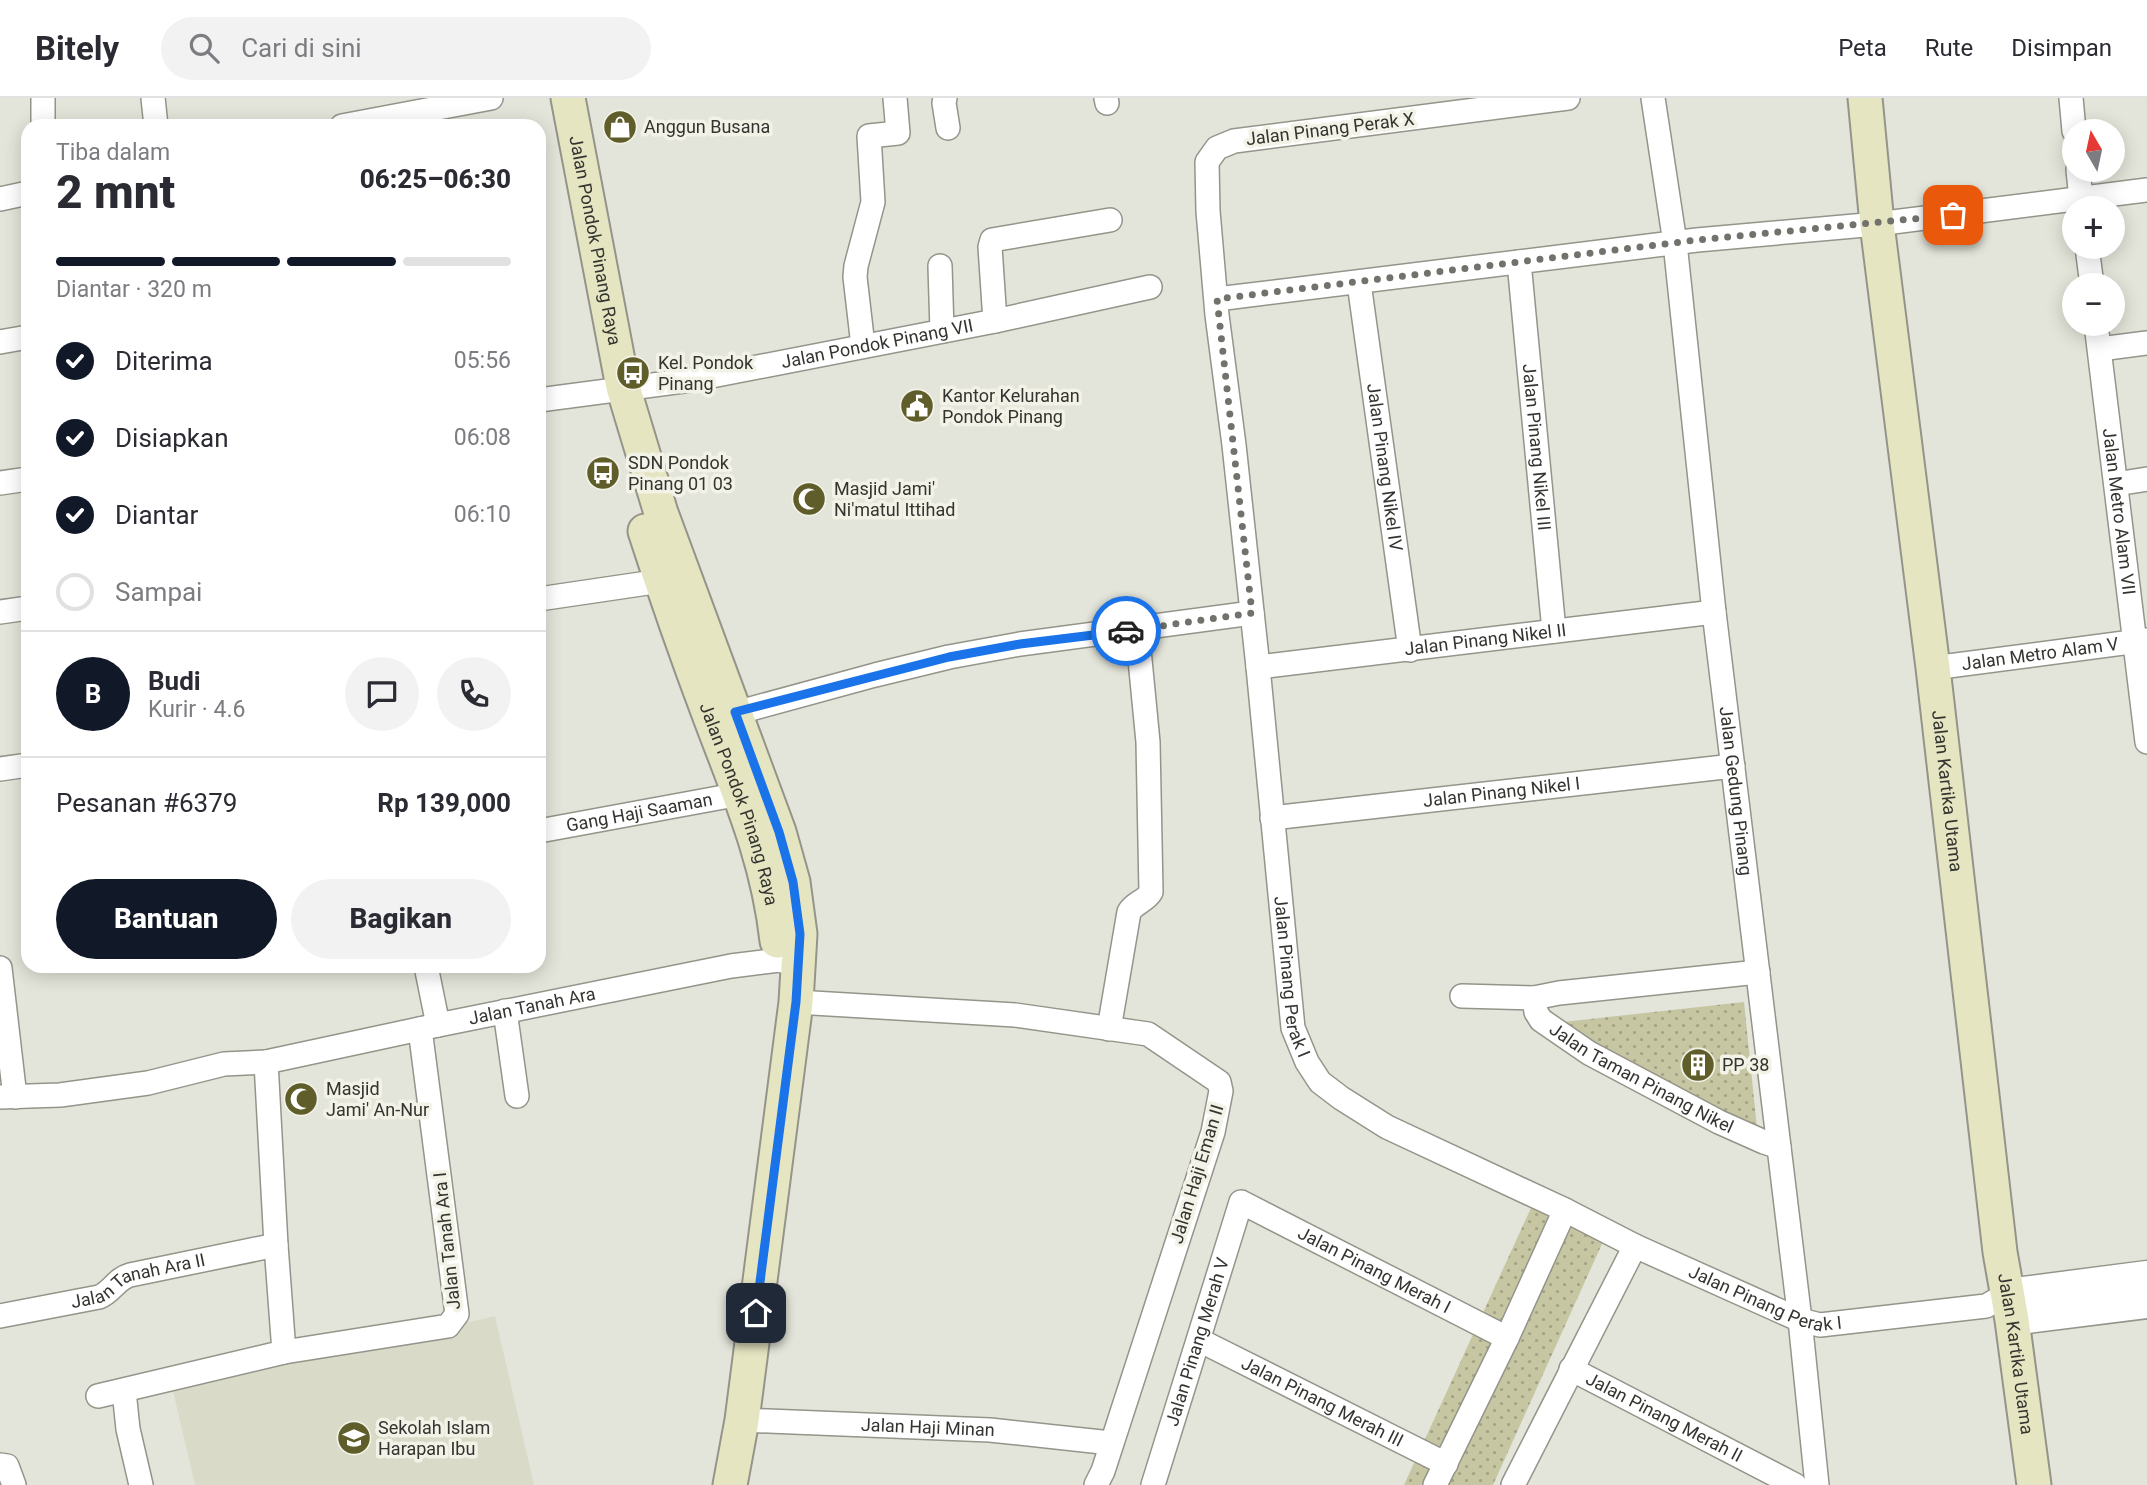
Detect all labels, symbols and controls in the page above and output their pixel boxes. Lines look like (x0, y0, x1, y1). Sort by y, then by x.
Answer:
search box (161, 17, 651, 80)
text: Bitely (35, 29, 119, 68)
icon: search (185, 29, 223, 67)
text: Cari di sini (241, 33, 362, 63)
text: Peta (1838, 34, 1887, 62)
text: Rute (1925, 34, 1973, 62)
text: Disimpan (2011, 34, 2112, 62)
shop icon: Anggun Busana (601, 108, 639, 146)
street label: Jalan Pinang Perak X (1245, 108, 1415, 149)
place label: Anggun Busana (644, 116, 770, 137)
north arrow (2062, 119, 2124, 182)
map controls (2062, 119, 2125, 336)
street label: Jalan Pondok Pinang Raya (565, 134, 626, 347)
text: Tiba dalam (56, 139, 170, 166)
text: 06:25–06:30 (360, 164, 511, 194)
text: 2 mnt (56, 165, 175, 219)
pin (1923, 185, 1983, 245)
icon: bag (1934, 196, 1972, 234)
button: + (2062, 196, 2125, 259)
button: − (2062, 273, 2125, 336)
text: Diantar · 320 m (56, 276, 212, 303)
street label: Jalan Pondok Pinang VII (779, 314, 975, 372)
icon: check (56, 342, 94, 380)
text: Diterima (115, 346, 213, 376)
text: 05:56 (454, 347, 511, 374)
place label: Kel. Pondok Pinang (658, 352, 754, 394)
bus stop icon: Kel. Pondok Pinang (614, 354, 652, 392)
street label: Jalan Pinang Nikel III (1519, 363, 1555, 532)
street label: Jalan Pinang Nikel IV (1363, 382, 1407, 553)
place label: Kantor Kelurahan Pondok Pinang (942, 385, 1080, 427)
public building icon: Kantor Kelurahan Pondok Pinang (898, 387, 936, 425)
icon: check (56, 419, 94, 457)
text: Disiapkan (115, 423, 229, 453)
text: 06:08 (454, 424, 511, 451)
street label: Jalan Metro Alam VII (2099, 427, 2140, 596)
place label: SDN Pondok Pinang 01 03 (628, 452, 733, 494)
bus stop icon: SDN Pondok Pinang 01 03 (584, 454, 622, 492)
place label: Masjid Jami' Ni'matul Ittihad (834, 478, 955, 520)
mosque icon: Masjid Jami' Ni'matul Ittihad (790, 480, 828, 518)
icon: check (56, 496, 94, 534)
text: Diantar (115, 500, 198, 530)
text: 06:10 (454, 501, 511, 528)
text: Sampai (115, 577, 202, 607)
courier (1091, 596, 1161, 666)
icon: car (1107, 612, 1145, 650)
street label: Jalan Pinang Nikel II (1403, 619, 1567, 659)
street label: Jalan Metro Alam V (1960, 633, 2120, 674)
button: chat (345, 657, 419, 731)
button: phone (437, 657, 511, 731)
text: Budi (148, 666, 201, 696)
text: B (85, 679, 101, 709)
text: Kurir · 4.6 (148, 696, 245, 723)
street label: Jalan Pondok Pinang Raya (696, 700, 782, 907)
street label: Jalan Gedung Pinang (1716, 705, 1757, 877)
street label: Jalan Kartika Utama (1928, 709, 1967, 873)
street label: Jalan Pinang Nikel I (1422, 772, 1581, 811)
text: Pesanan #6379 (56, 788, 237, 818)
text: Rp 139,000 (377, 788, 511, 818)
street label: Gang Haji Saaman (564, 788, 714, 836)
button: Bantuan (56, 879, 277, 959)
button: Bagikan (291, 879, 511, 959)
street label: Jalan Pinang Perak I (1270, 895, 1315, 1060)
street label: Jalan Tanah Ara (467, 983, 597, 1029)
street label: Jalan Taman Pinang Nikel (1546, 1018, 1737, 1137)
building icon: PP 38 (1679, 1046, 1717, 1084)
place label: PP 38 (1722, 1054, 1769, 1075)
place label: Masjid Jami' An-Nur (326, 1078, 429, 1120)
mosque icon: Masjid Jami' An-Nur (282, 1080, 320, 1118)
street label: Jalan Haji Eman II (1165, 1102, 1228, 1246)
street label: Jalan Tanah Ara I (429, 1171, 464, 1311)
street label: Jalan Pinang Merah I (1295, 1222, 1454, 1317)
street label: Jalan Tanah Ara II (69, 1249, 207, 1312)
street label: Jalan Pinang Merah V (1161, 1254, 1233, 1428)
street label: Jalan Pinang Perak I (1686, 1261, 1843, 1336)
street label: Jalan Kartika Utama (1994, 1272, 2038, 1436)
pin (726, 1283, 786, 1343)
icon: home (737, 1294, 775, 1332)
street label: Jalan Pinang Merah III (1238, 1352, 1407, 1451)
street label: Jalan Pinang Merah II (1583, 1368, 1746, 1466)
street label: Jalan Haji Minan (861, 1414, 995, 1440)
place label: Sekolah Islam Harapan Ibu (378, 1417, 490, 1459)
school or university icon: Sekolah Islam Harapan Ibu (335, 1419, 373, 1457)

